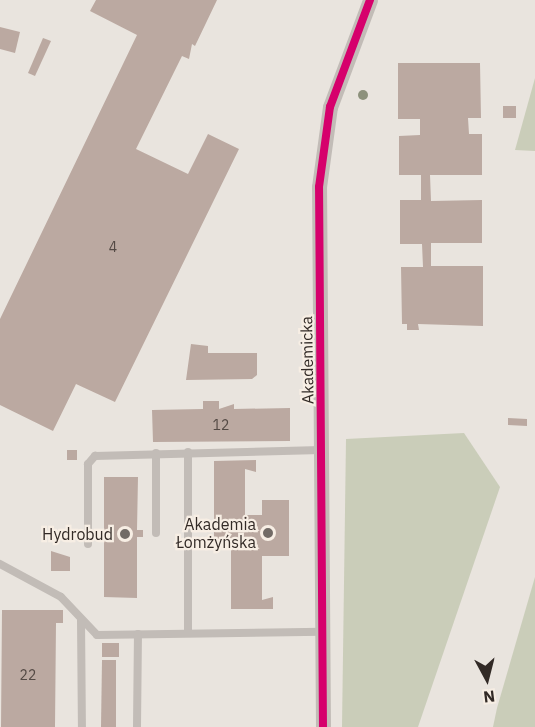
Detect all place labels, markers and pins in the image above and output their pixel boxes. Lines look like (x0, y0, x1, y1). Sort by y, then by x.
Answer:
place label: Akademia Łomżyńska (176, 514, 256, 552)
place label: Hydrobud (42, 524, 113, 544)
marker: Akademia Łomżyńska (261, 526, 275, 540)
marker: Hydrobud (118, 527, 132, 541)

